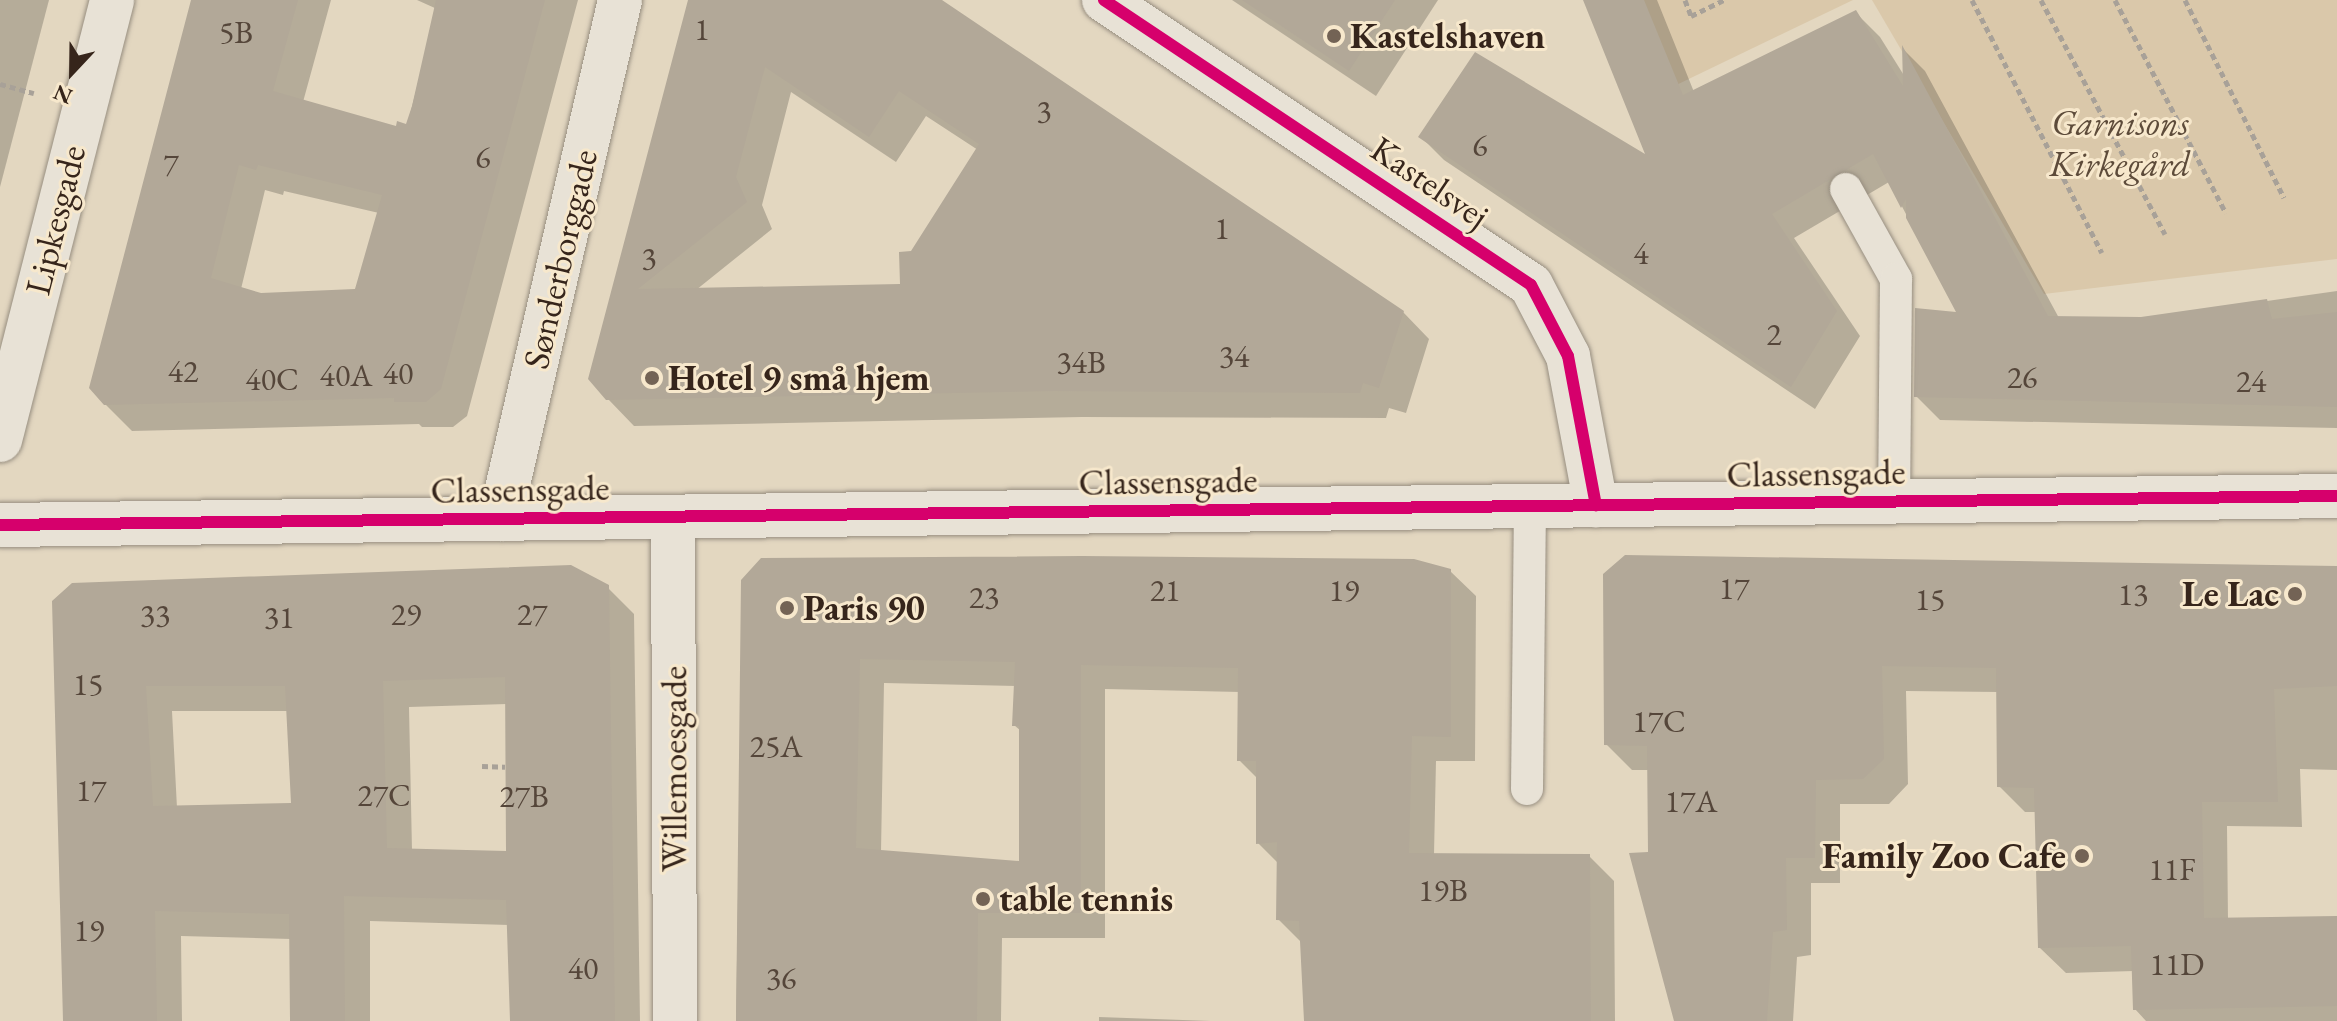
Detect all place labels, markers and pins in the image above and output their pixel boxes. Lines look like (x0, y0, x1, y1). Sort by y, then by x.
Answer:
place label: Kastelshaven (1350, 14, 1545, 58)
marker: Kastelshaven (1325, 27, 1343, 45)
place label: Hotel 9 små hjem (668, 356, 930, 400)
marker: Hotel 9 små hjem (643, 369, 661, 387)
place label: Le Lac (2182, 572, 2279, 616)
marker: Le Lac (2286, 585, 2304, 603)
place label: Paris 90 (803, 586, 925, 630)
marker: Paris 90 (778, 599, 796, 617)
place label: Family Zoo Cafe (1822, 834, 2066, 878)
marker: Family Zoo Cafe (2073, 847, 2091, 865)
place label: table tennis (999, 877, 1173, 921)
marker: table tennis (974, 890, 992, 908)

